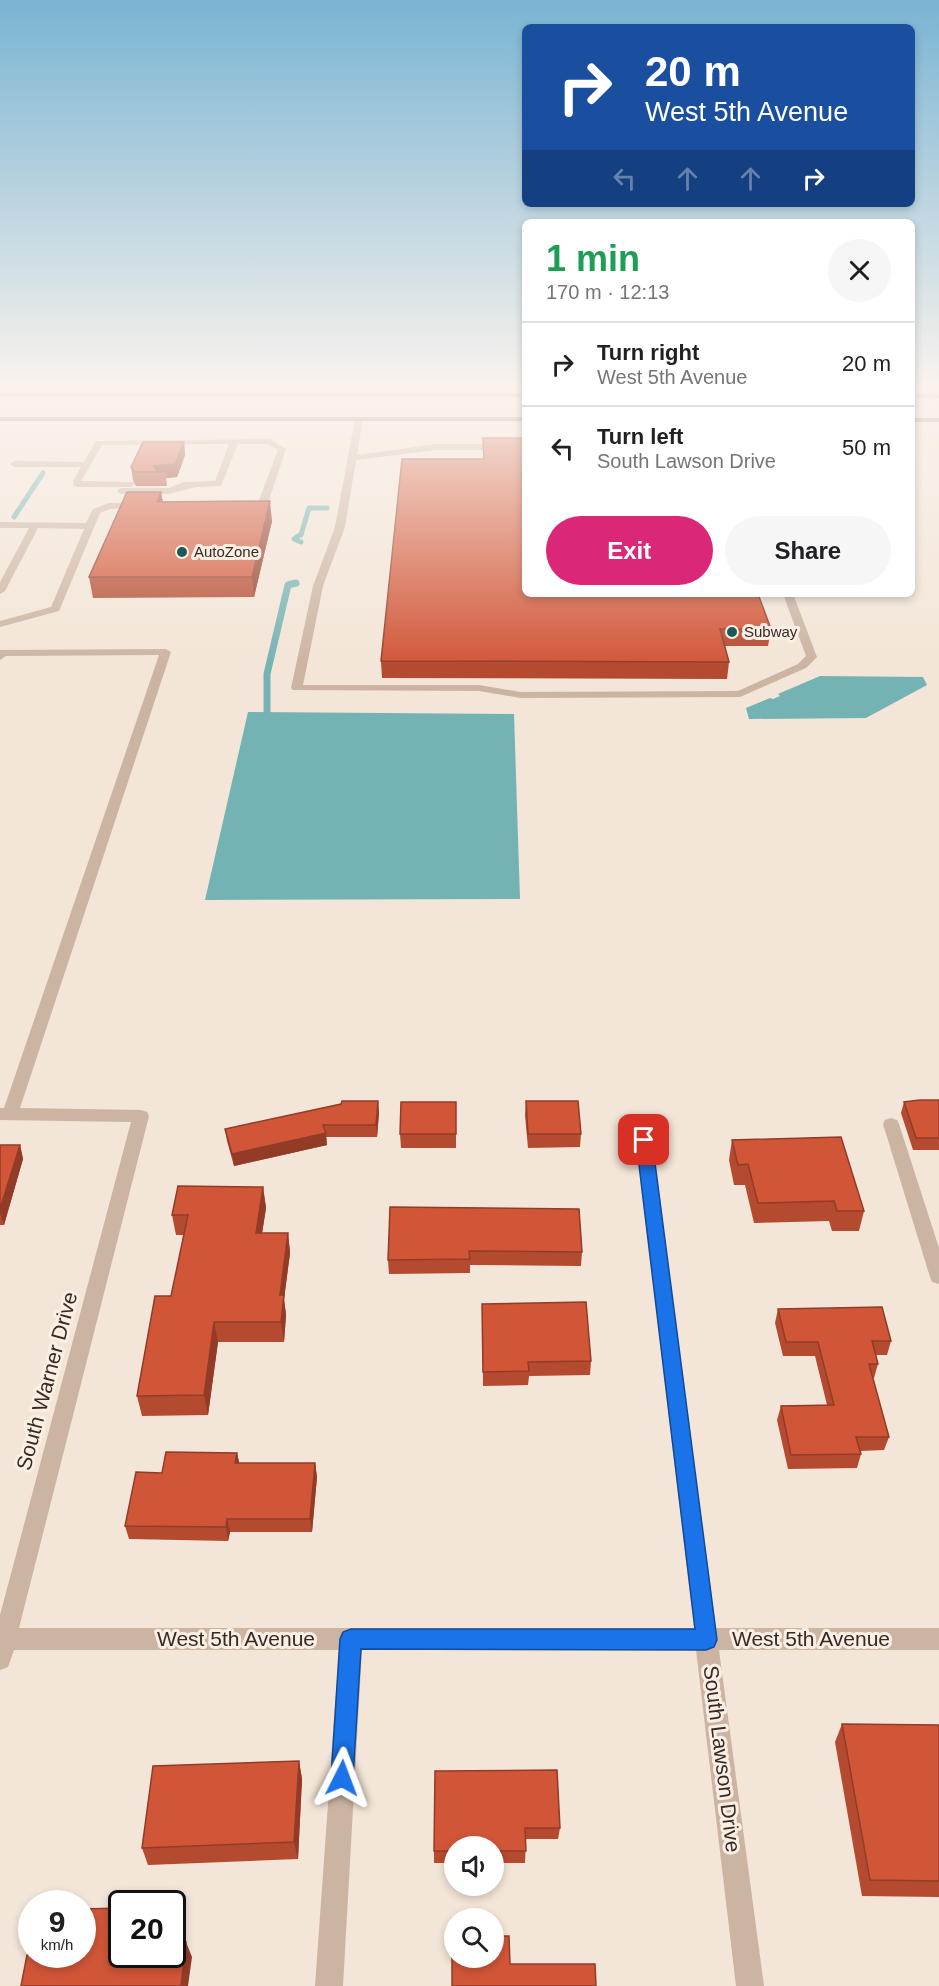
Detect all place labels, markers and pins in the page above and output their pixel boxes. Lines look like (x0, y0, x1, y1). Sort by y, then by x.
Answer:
place label: AutoZone (194, 543, 259, 560)
marker: AutoZone (175, 545, 189, 559)
place label: Subway (744, 623, 798, 640)
marker: Subway (725, 625, 739, 639)
pin (618, 1114, 669, 1165)

